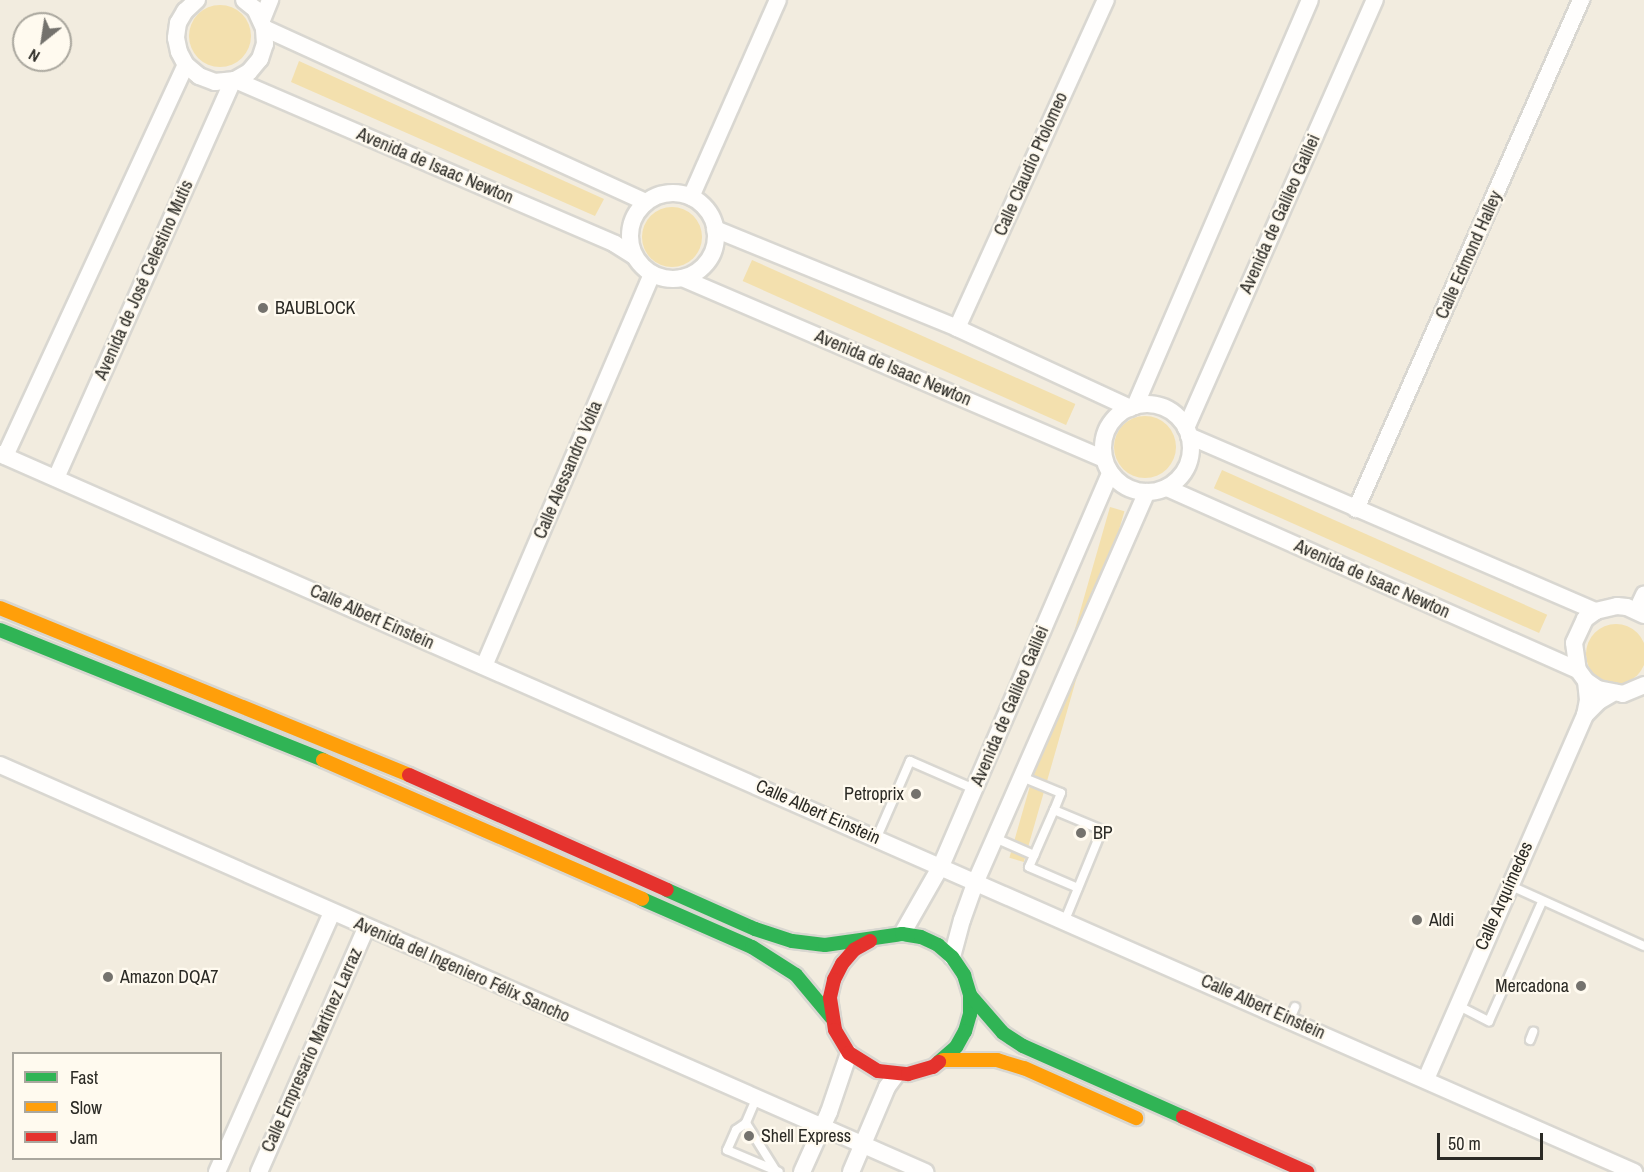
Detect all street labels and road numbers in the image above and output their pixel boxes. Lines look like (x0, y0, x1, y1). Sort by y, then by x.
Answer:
street label: Calle Claudio Ptolomeo (990, 89, 1072, 239)
street label: Avenida de Isaac Newton (353, 123, 517, 209)
street label: Avenida de Galileo Galilei (1235, 131, 1325, 297)
street label: Avenida de José Celestino Mutis (90, 177, 198, 383)
street label: Calle Edmond Halley (1431, 188, 1507, 322)
street label: Avenida de Isaac Newton (811, 325, 975, 411)
street label: Calle Alessandro Volta (529, 397, 607, 543)
street label: Avenida de Isaac Newton (1291, 535, 1453, 623)
street label: Calle Albert Einstein (306, 580, 438, 654)
street label: Avenida de Galileo Galilei (966, 623, 1054, 789)
street label: Calle Albert Einstein (752, 775, 884, 849)
street label: Calle Arquímedes (1470, 838, 1538, 954)
street label: Avenida del Ingeniero Félix Sancho (351, 913, 573, 1027)
street label: Calle Empresario Martínez Larraz (257, 944, 367, 1156)
street label: Calle Albert Einstein (1197, 970, 1329, 1044)

